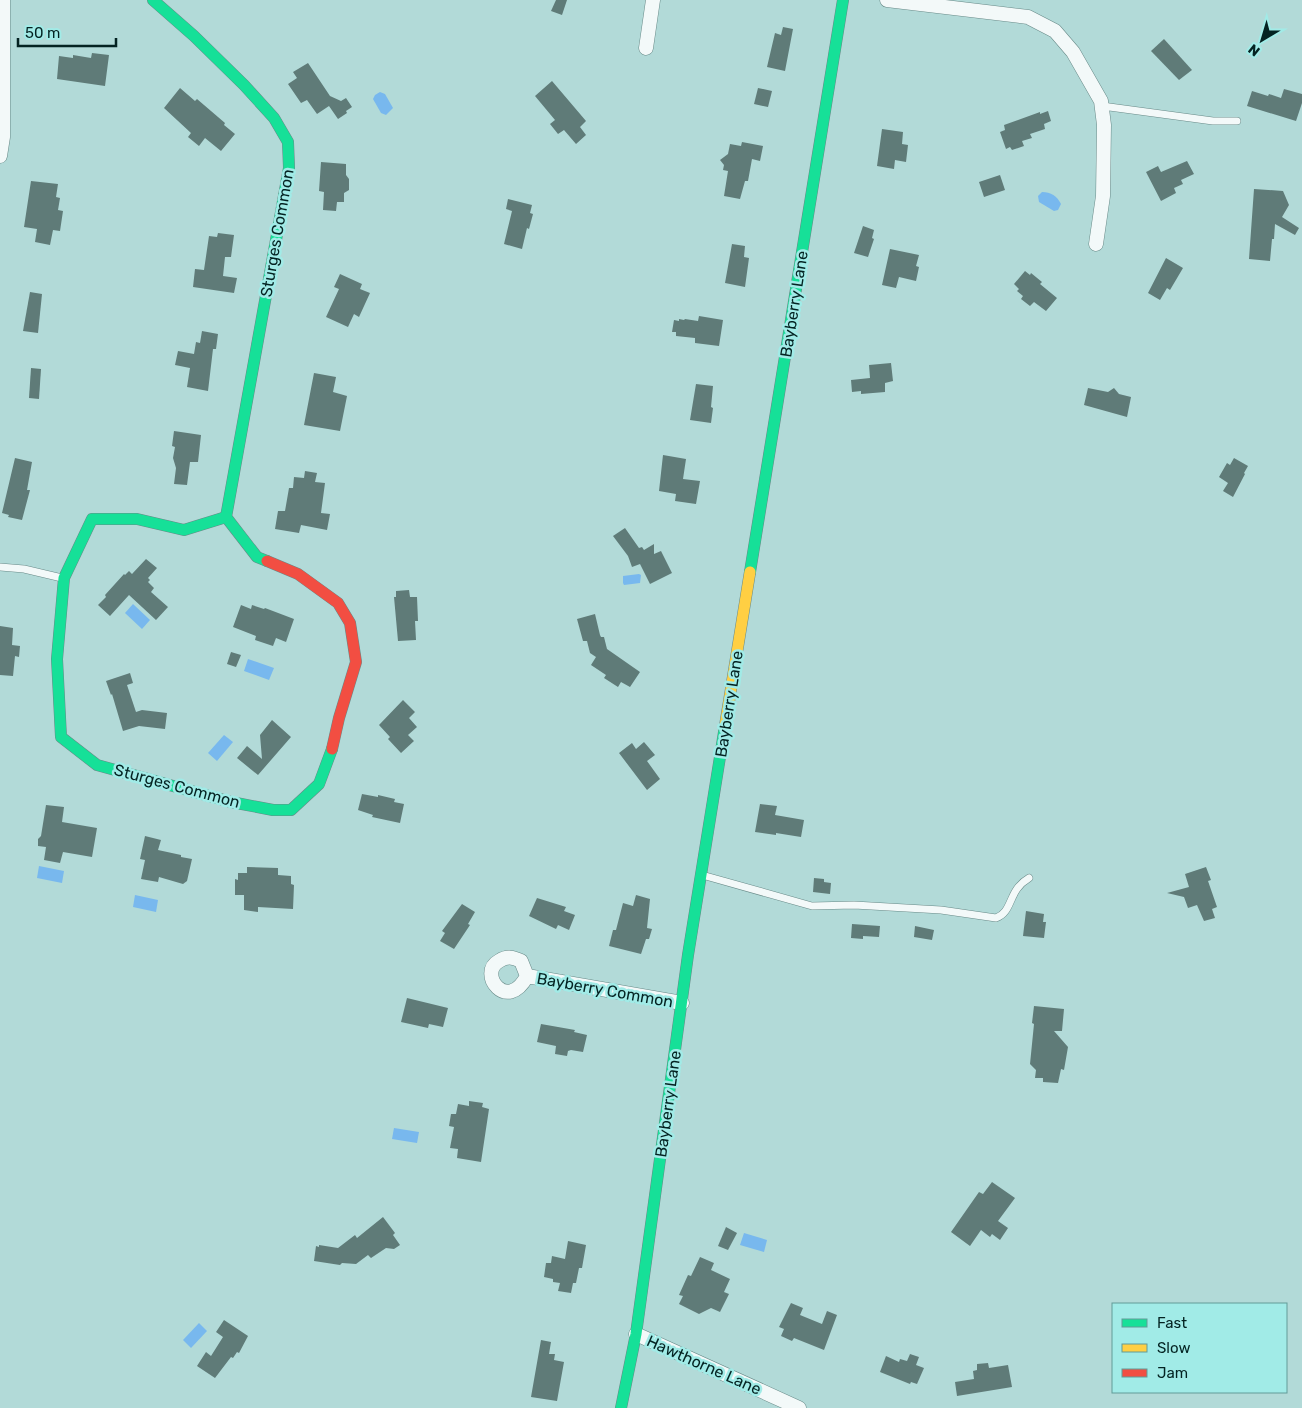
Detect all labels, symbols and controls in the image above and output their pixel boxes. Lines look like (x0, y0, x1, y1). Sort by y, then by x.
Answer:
scale bar (18, 15, 115, 47)
north arrow (1237, 15, 1287, 65)
text: 50 m (25, 24, 60, 42)
text: N (1245, 40, 1264, 60)
street label: Sturges Common (256, 168, 298, 298)
street label: Bayberry Lane (776, 249, 812, 359)
street label: Bayberry Lane (711, 649, 747, 759)
street label: Sturges Common (112, 760, 242, 812)
street label: Bayberry Common (535, 969, 675, 1011)
street label: Bayberry Lane (651, 1049, 685, 1159)
legend (1112, 1303, 1287, 1393)
text: Fast (1157, 1314, 1187, 1332)
street label: Hawthorne Lane (644, 1331, 764, 1399)
text: Slow (1157, 1339, 1190, 1357)
text: Jam (1157, 1364, 1188, 1382)

